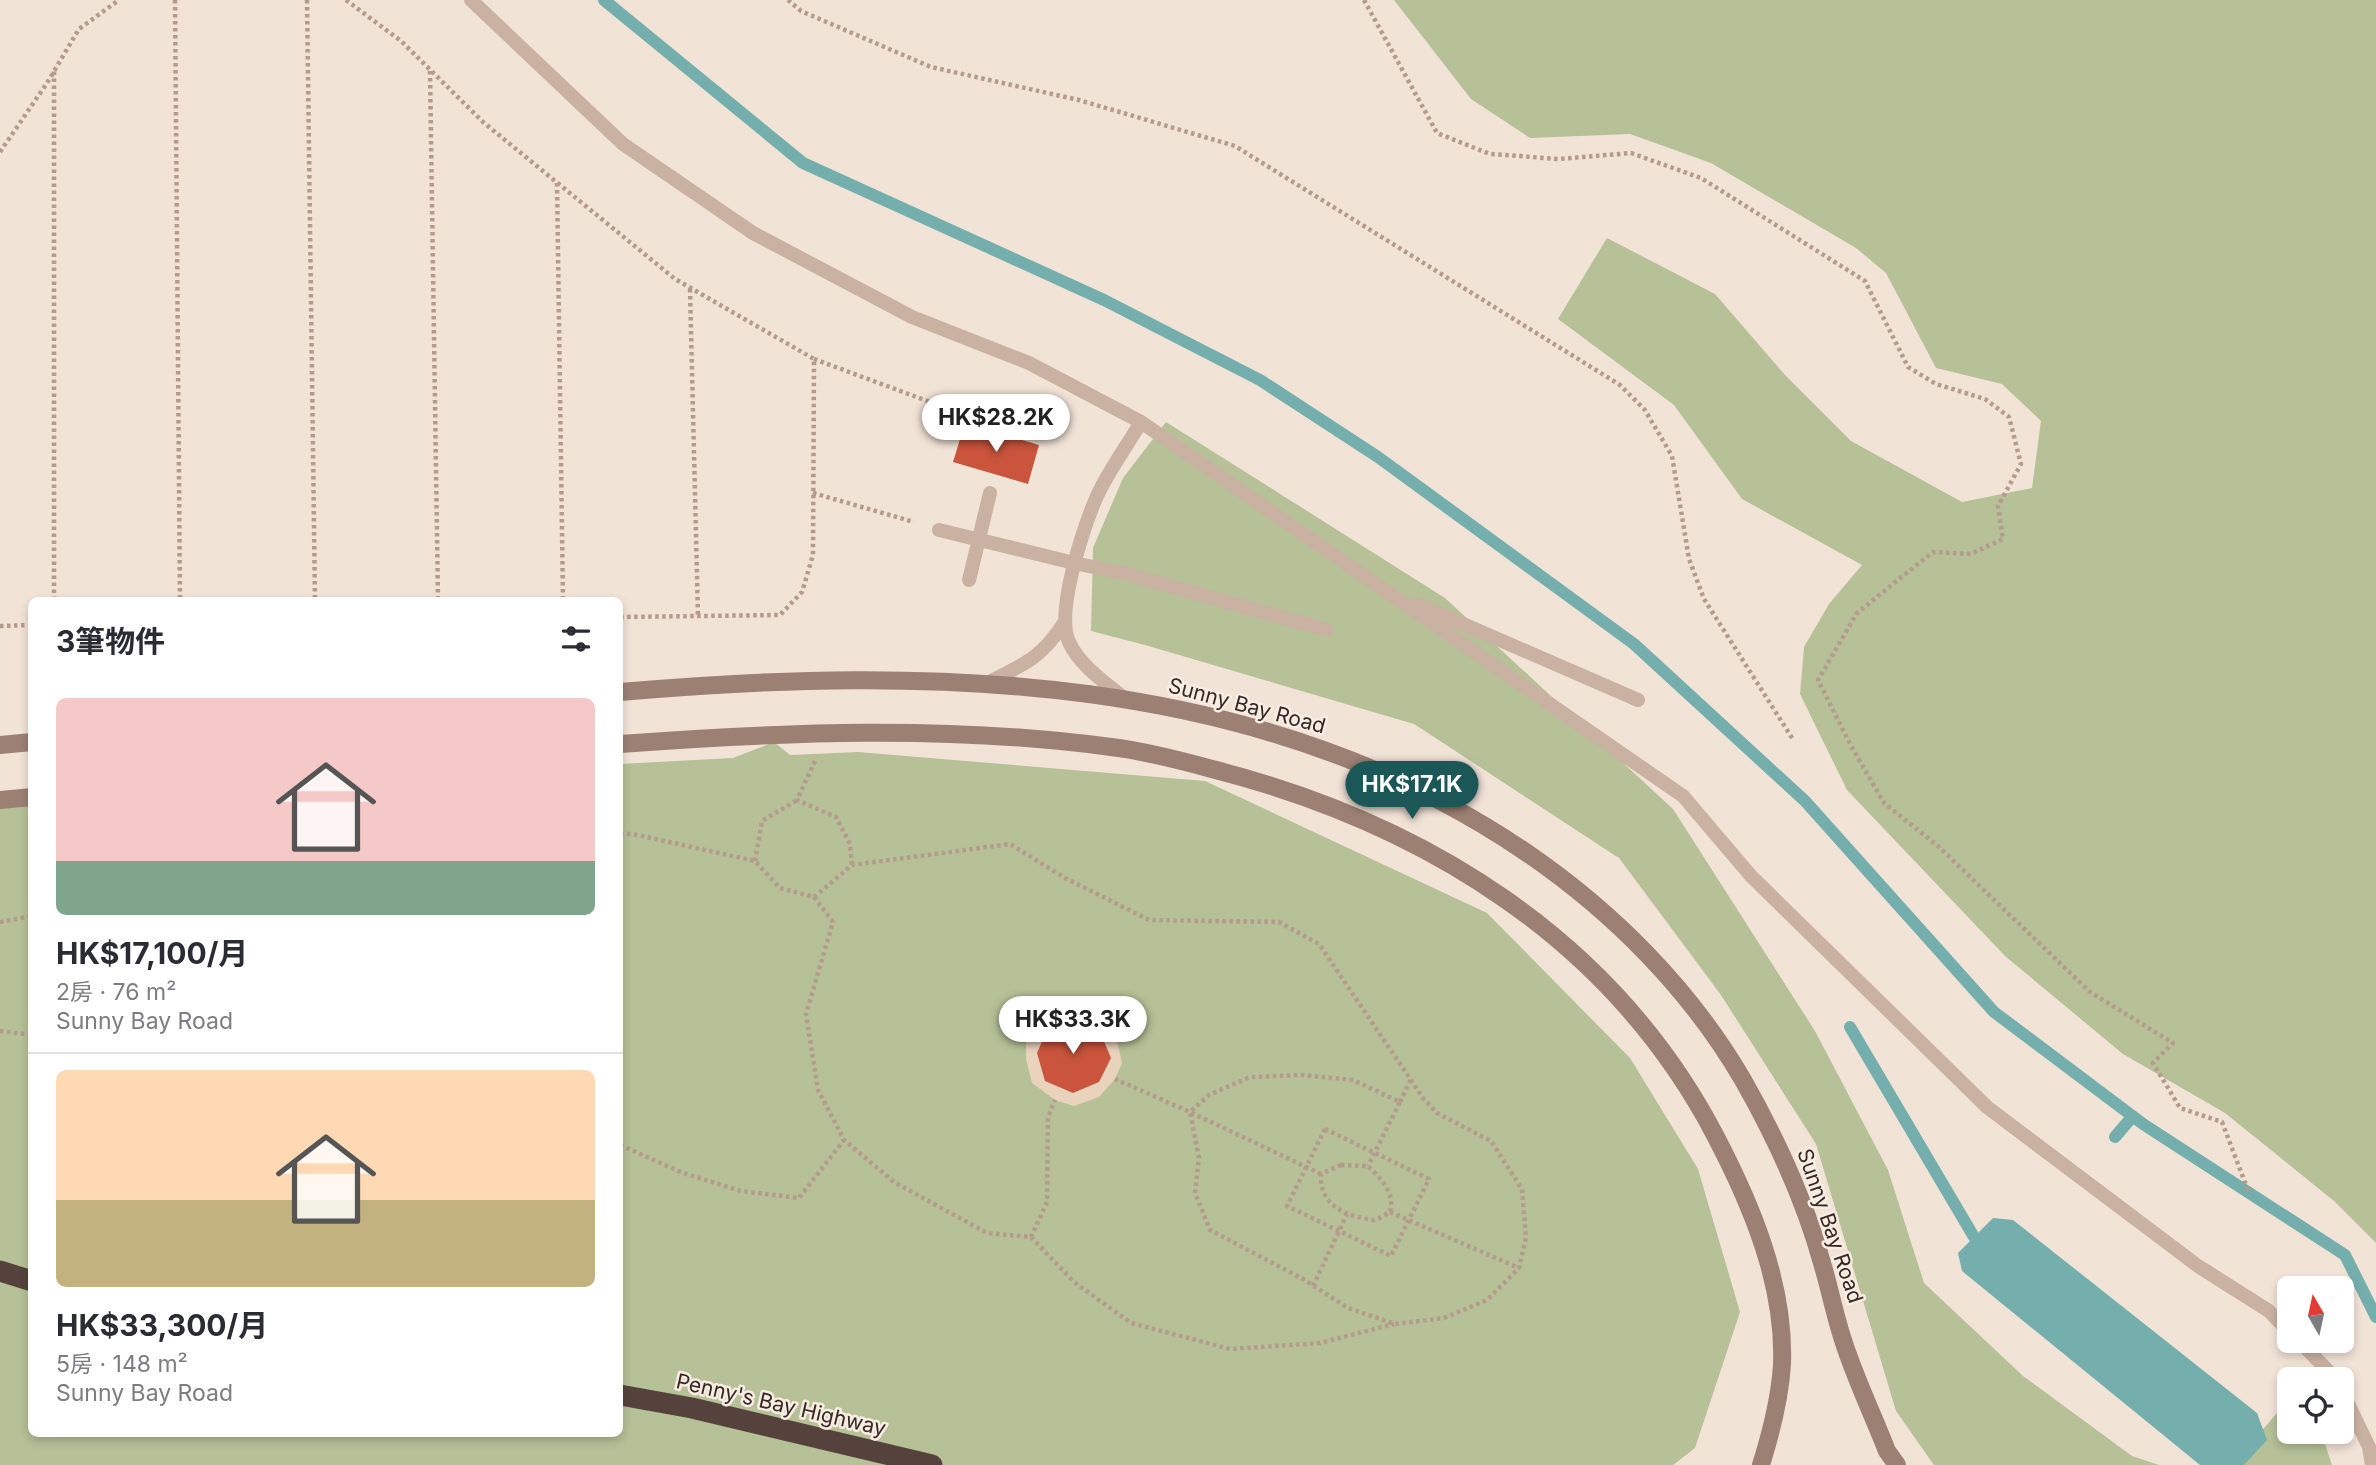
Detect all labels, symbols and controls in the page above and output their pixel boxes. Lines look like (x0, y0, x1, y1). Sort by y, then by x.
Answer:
pin: HK$28.2K (924, 394, 1068, 454)
text: HK$28.2K (938, 403, 1054, 431)
icon: filters (557, 620, 595, 658)
text: 3筆物件 (56, 623, 165, 659)
street label: Sunny Bay Road (1166, 673, 1328, 739)
icon: home (263, 744, 389, 870)
pin: HK$17.1K (1340, 762, 1484, 821)
text: HK$17.1K (1361, 770, 1463, 798)
text: HK$17,100/月 (56, 935, 248, 971)
text: 2房 · 76 m² (56, 978, 176, 1006)
pin: HK$33.3K (1001, 996, 1145, 1056)
text: HK$33.3K (1015, 1005, 1131, 1033)
text: Sunny Bay Road (56, 1007, 233, 1035)
icon: home (263, 1116, 389, 1242)
street label: Sunny Bay Road (1792, 1145, 1869, 1306)
north arrow (2277, 1276, 2354, 1353)
map controls (2277, 1276, 2354, 1444)
text: HK$33,300/月 (56, 1307, 268, 1343)
text: 5房 · 148 m² (56, 1350, 188, 1378)
button: locate (2277, 1367, 2354, 1444)
street label: Penny's Bay Highway (674, 1368, 889, 1441)
text: Sunny Bay Road (56, 1379, 233, 1407)

